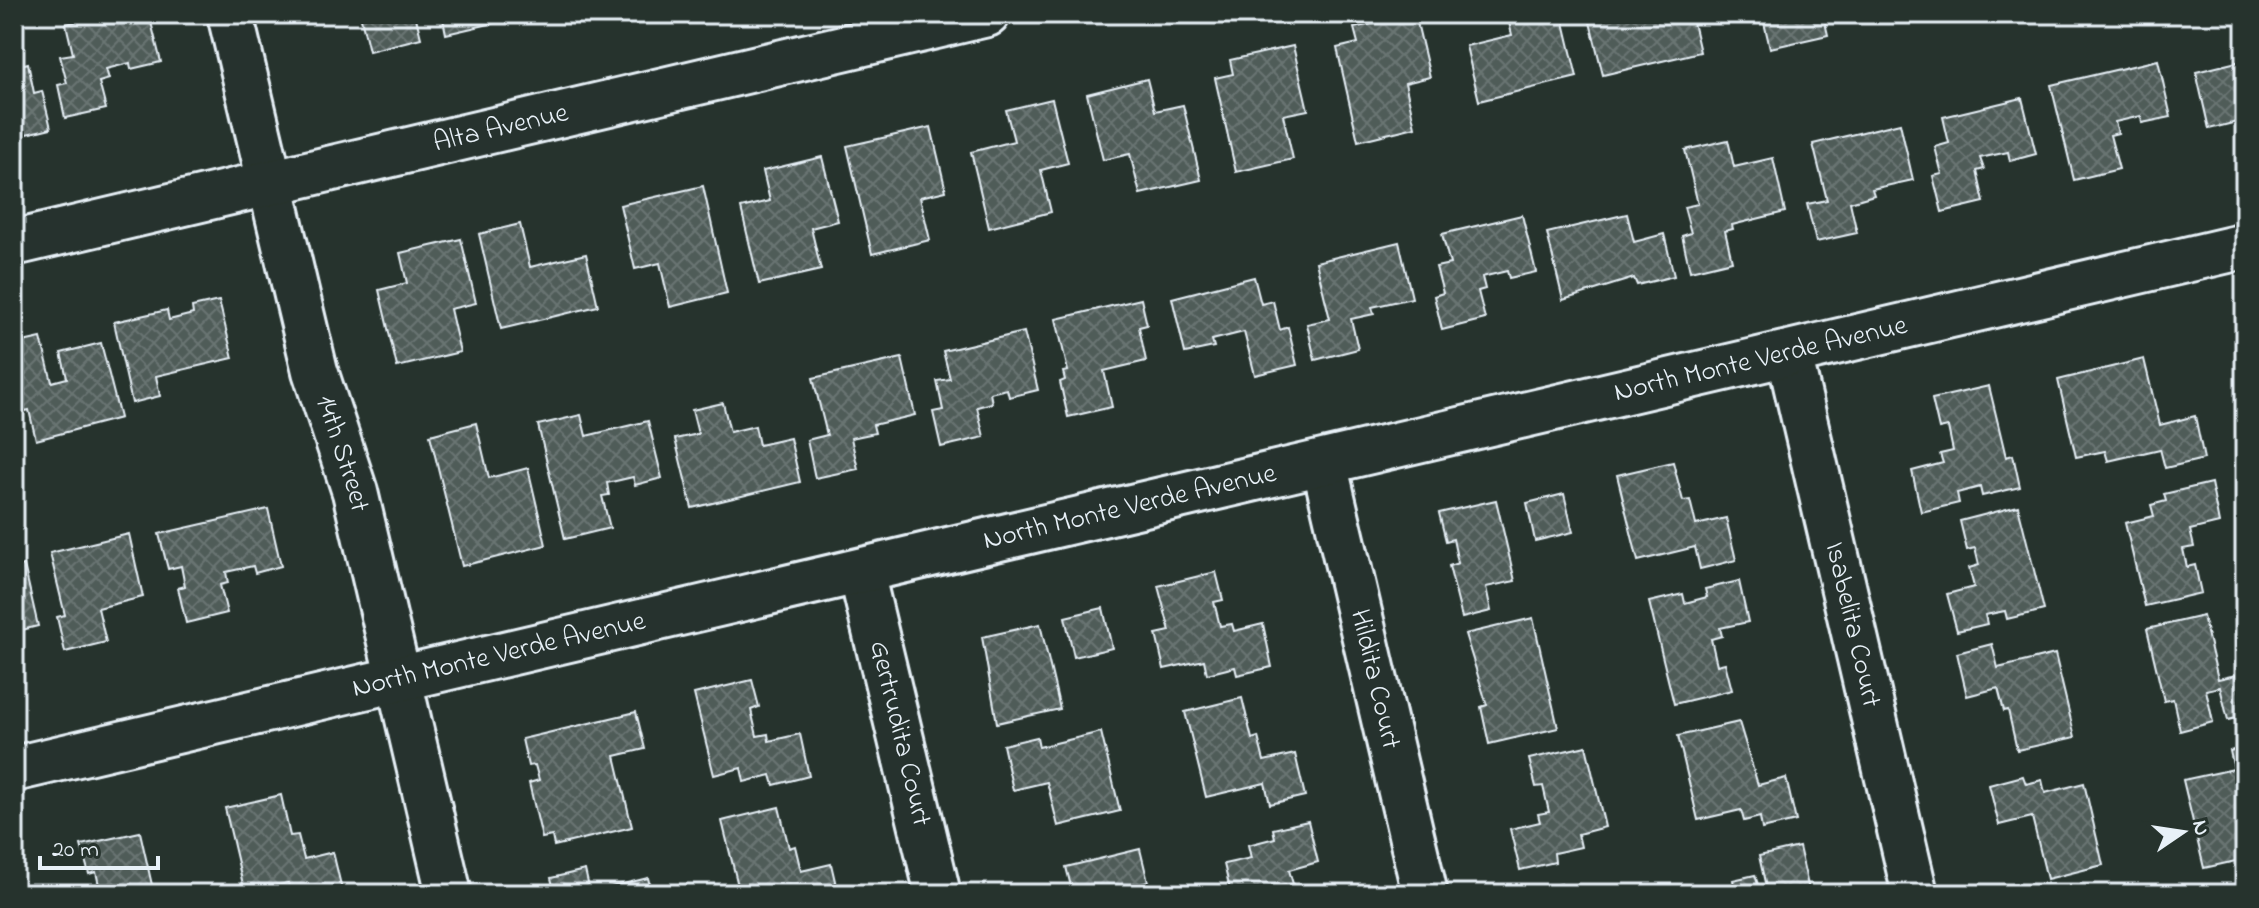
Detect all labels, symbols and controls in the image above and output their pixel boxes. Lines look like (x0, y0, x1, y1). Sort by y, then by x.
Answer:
street label: Alta Avenue (429, 93, 573, 164)
street label: North Monte Verde Avenue (1610, 305, 1912, 414)
street label: 14th Street (304, 390, 380, 516)
street label: North Monte Verde Avenue (979, 453, 1281, 562)
street label: Isabelita Court (1813, 538, 1891, 712)
street label: North Monte Verde Avenue (348, 601, 650, 710)
street label: Hildita Court (1338, 605, 1411, 753)
street label: Gertrudita Court (858, 637, 942, 830)
north arrow (2143, 792, 2223, 872)
text: N (2182, 817, 2217, 839)
scale bar (40, 820, 158, 870)
text: 20 m (52, 833, 99, 868)

